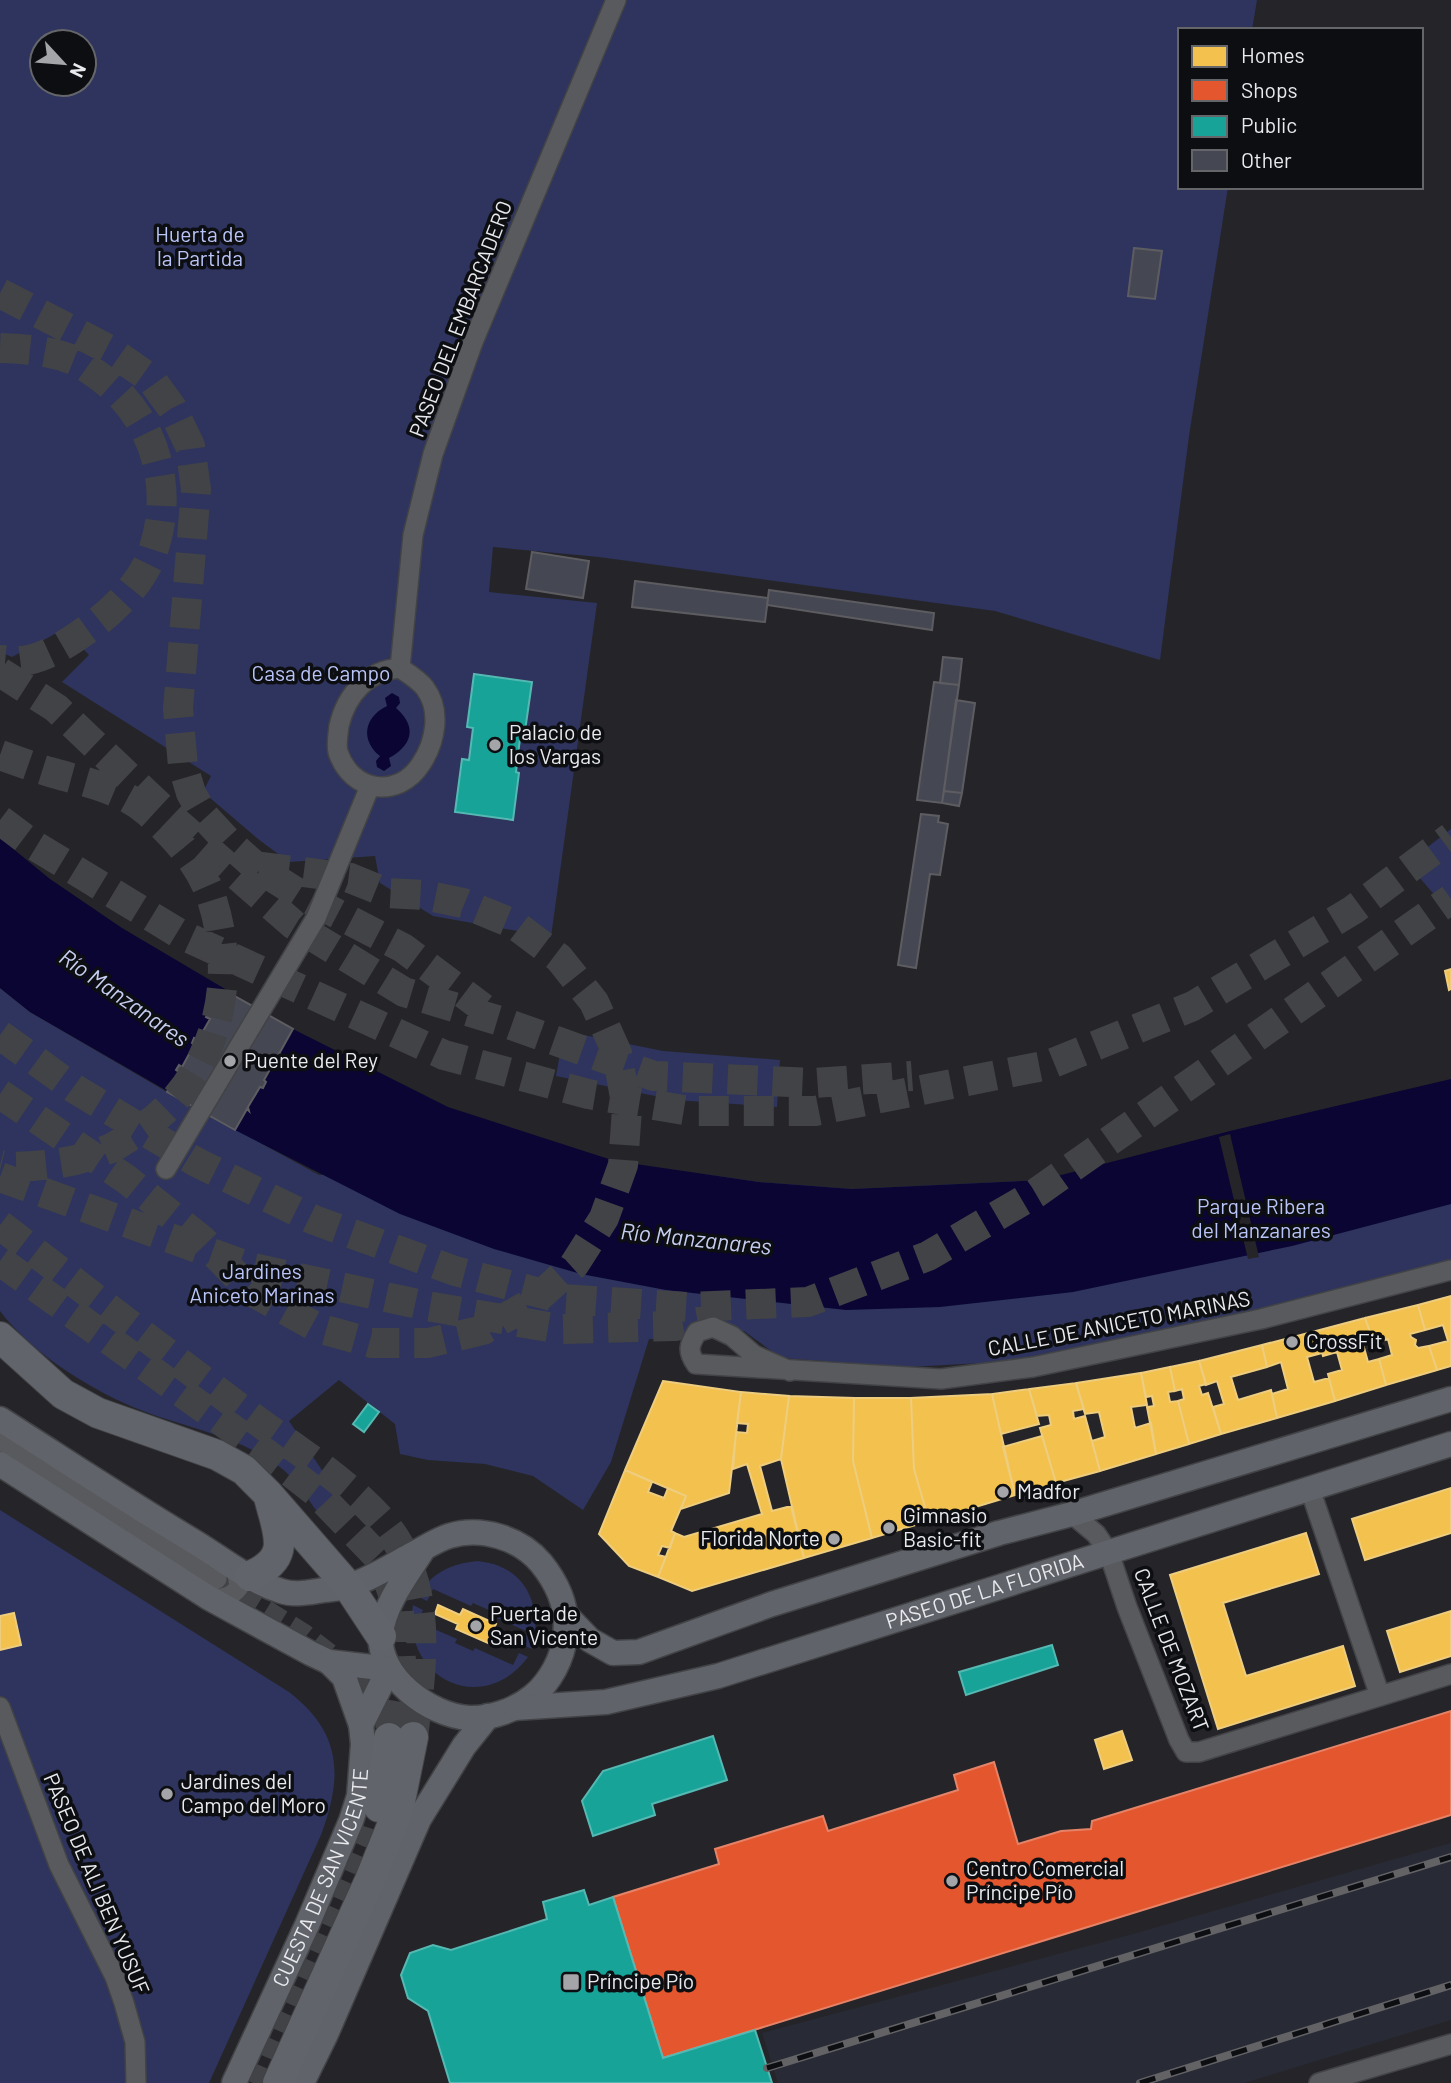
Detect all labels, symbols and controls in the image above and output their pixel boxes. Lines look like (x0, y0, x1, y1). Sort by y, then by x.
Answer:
north arrow (28, 28, 98, 98)
legend (1178, 28, 1423, 189)
text: Homes (1241, 42, 1305, 67)
text: N (66, 60, 92, 81)
text: Shops (1241, 77, 1298, 102)
text: Public (1241, 112, 1297, 137)
text: Other (1241, 147, 1292, 172)
street label: PASEO DEL EMBARCADERO (403, 197, 516, 440)
park label: Huerta de la Partida (155, 221, 245, 270)
park label: Casa de Campo (252, 660, 390, 685)
place label: Palacio de los Vargas (509, 719, 602, 768)
marker: Palacio de los Vargas (487, 737, 503, 753)
water label: Río Manzanares (54, 942, 195, 1052)
place label: Puente del Rey (244, 1047, 378, 1072)
marker: Puente del Rey (222, 1053, 238, 1069)
park label: Parque Ribera del Manzanares (1191, 1193, 1331, 1242)
water label: Río Manzanares (619, 1216, 773, 1260)
park label: Jardines Aniceto Marinas (189, 1258, 335, 1307)
street label: CALLE DE ANICETO MARINAS (985, 1285, 1252, 1360)
place label: CrossFit (1306, 1328, 1383, 1353)
marker: CrossFit (1284, 1334, 1300, 1350)
place label: Madfor (1017, 1478, 1080, 1503)
marker: Madfor (995, 1484, 1011, 1500)
place label: Gimnasio Basic-fit (903, 1502, 988, 1551)
marker: Gimnasio Basic-fit (881, 1520, 897, 1536)
place label: Florida Norte (700, 1525, 820, 1550)
marker: Florida Norte (826, 1531, 842, 1547)
street label: PASEO DE LA FLORIDA (882, 1547, 1087, 1633)
street label: CALLE DE MOZART (1130, 1564, 1215, 1735)
place label: Puerta de San Vicente (490, 1600, 598, 1649)
marker: Puerta de San Vicente (468, 1618, 484, 1634)
street label: CUESTA DE SAN VICENTE (266, 1767, 372, 1991)
place label: Jardines del Campo del Moro (181, 1768, 326, 1817)
street label: PASEO DE ALI BEN YUSUF (39, 1769, 155, 1998)
marker: Jardines del Campo del Moro (159, 1786, 175, 1802)
place label: Centro Comercial Príncipe Pío (966, 1855, 1124, 1904)
marker: Centro Comercial Príncipe Pío (944, 1873, 960, 1889)
place label: Príncipe Pío (587, 1968, 694, 1993)
marker: Príncipe Pío (561, 1972, 581, 1992)

